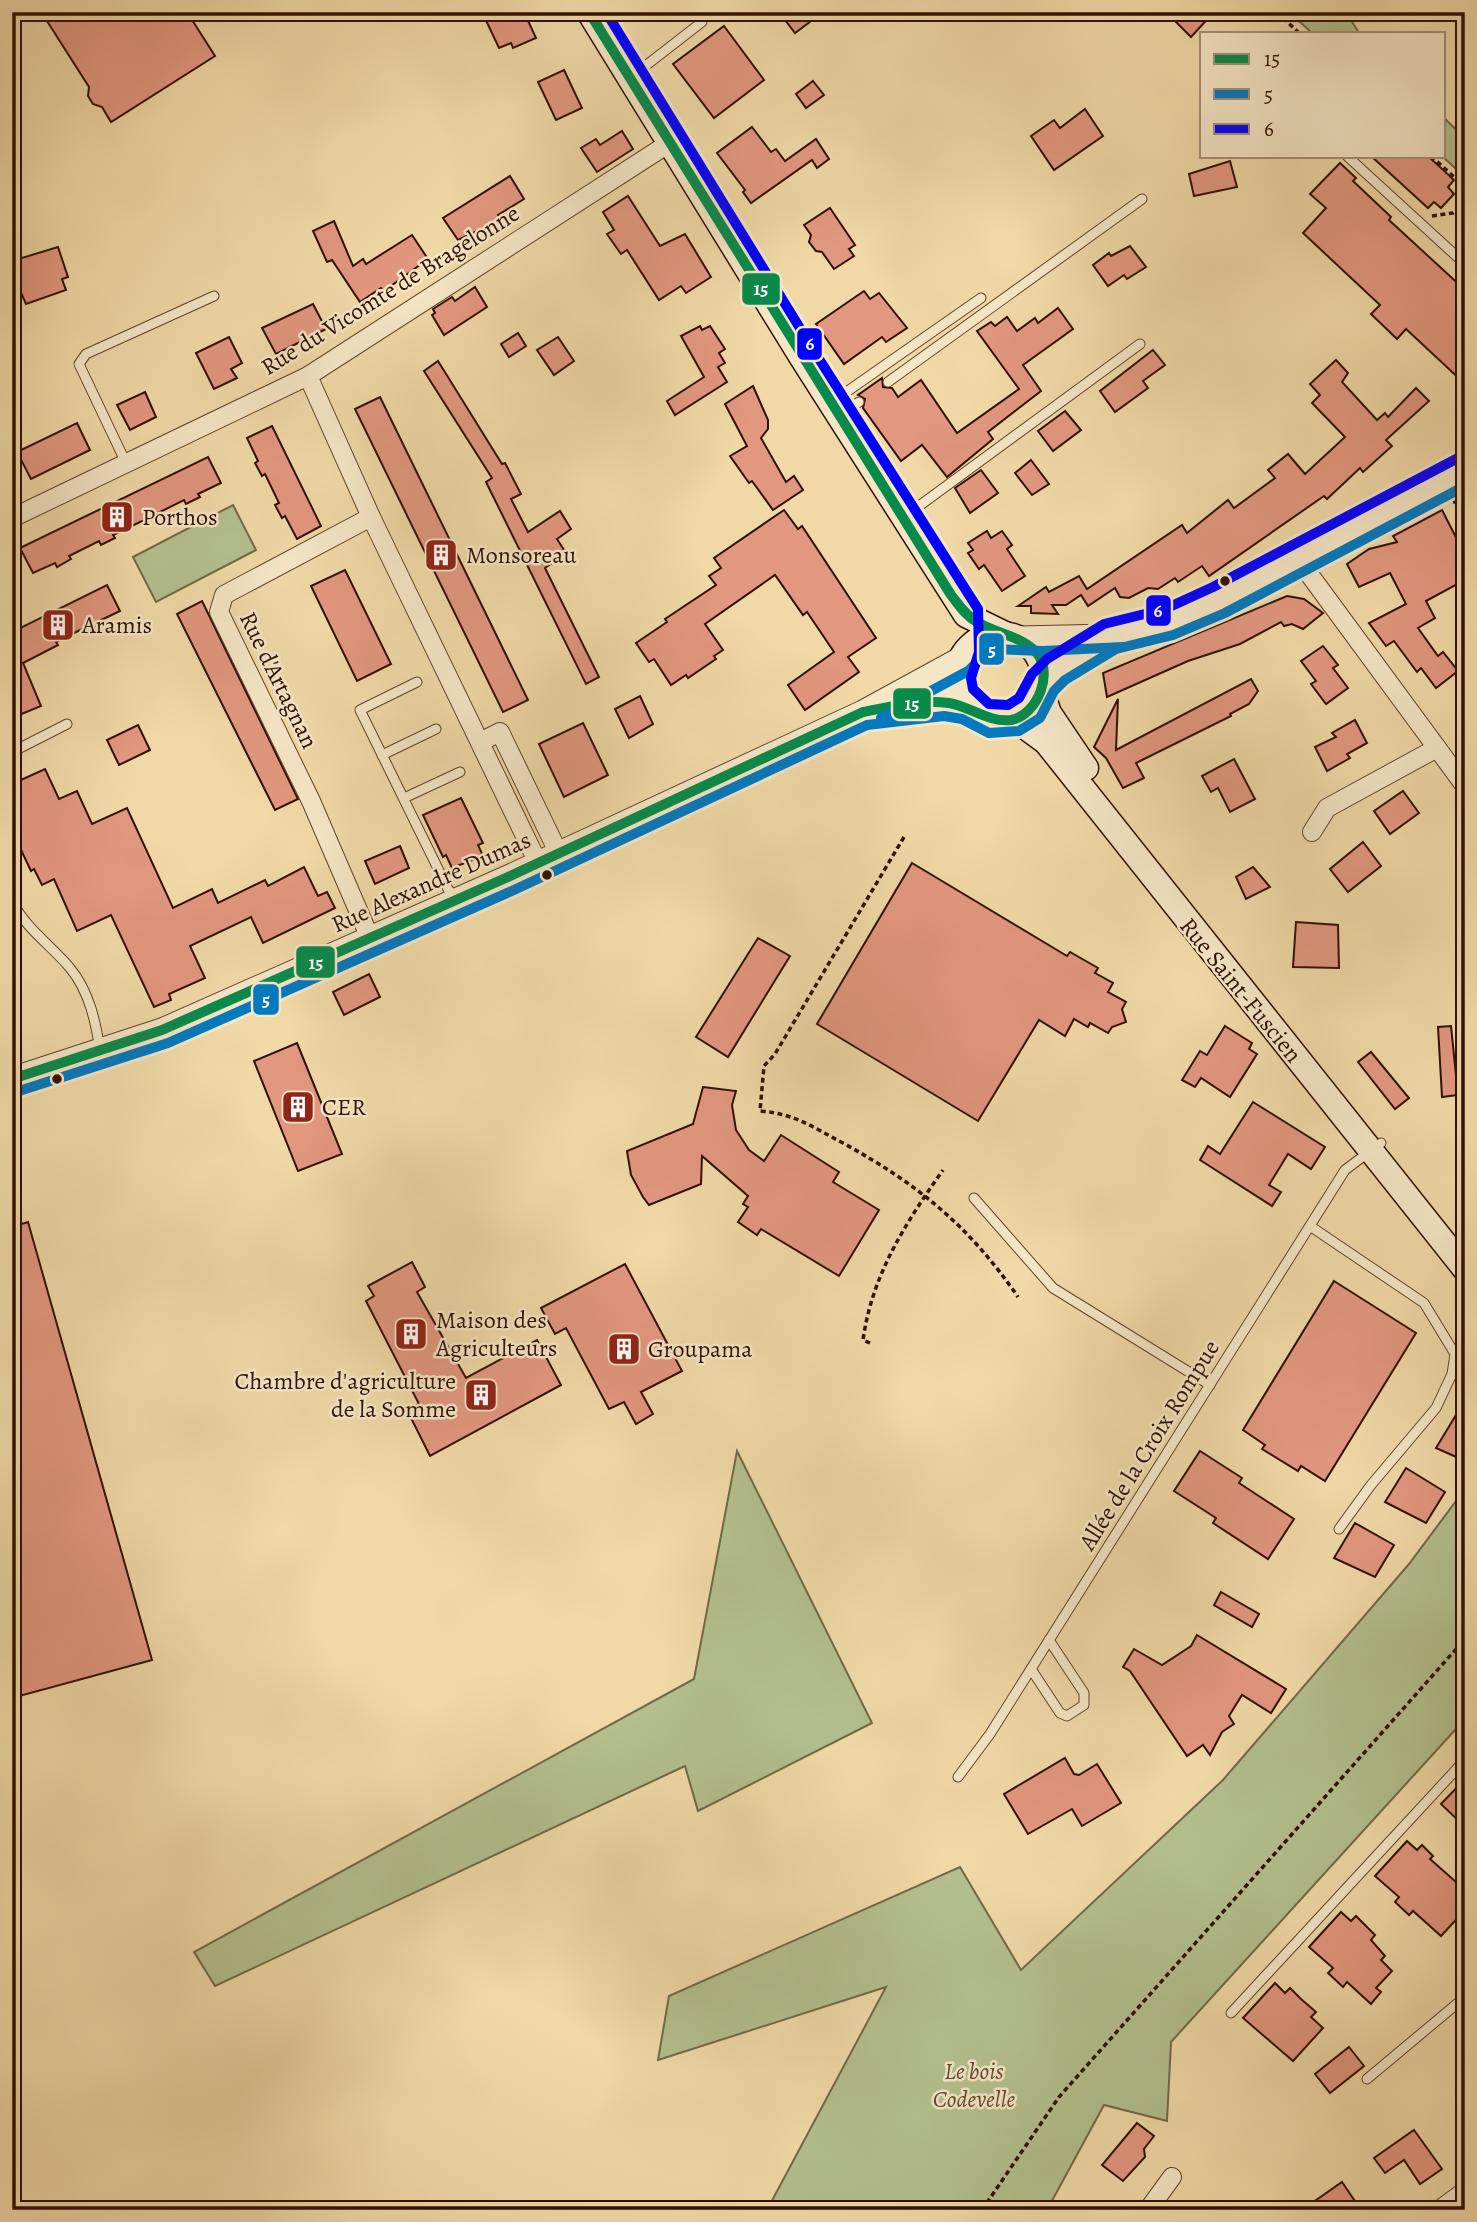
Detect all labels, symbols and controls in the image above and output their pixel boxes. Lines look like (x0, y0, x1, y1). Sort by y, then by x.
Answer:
legend (1200, 32, 1446, 158)
text: 15 (1264, 45, 1280, 73)
text: 5 (1264, 81, 1273, 109)
text: 6 (1264, 115, 1274, 143)
street label: Rue du Vicomte de Bragelonne (255, 197, 525, 383)
line badge: 15 (741, 272, 781, 306)
text: 15 (754, 276, 768, 302)
line badge: 6 (796, 327, 823, 361)
text: 6 (806, 331, 815, 357)
building icon: Porthos (98, 498, 136, 536)
place label: Porthos (142, 501, 218, 533)
building icon: Monsoreau (422, 536, 460, 574)
place label: Monsoreau (466, 539, 576, 571)
unlabelled marker (1218, 574, 1232, 588)
line badge: 6 (1145, 594, 1172, 627)
text: 6 (1154, 598, 1163, 624)
building icon: Aramis (39, 606, 77, 644)
street label: Rue d'Artagnan (232, 606, 326, 754)
place label: Aramis (81, 609, 152, 641)
line badge: 5 (978, 632, 1005, 666)
text: 5 (988, 637, 996, 663)
line badge: 15 (892, 687, 932, 720)
text: 15 (905, 691, 919, 717)
street label: Rue Alexandre Dumas (326, 824, 536, 940)
unlabelled marker (540, 868, 554, 882)
street label: Rue Saint-Fuscien (1173, 911, 1309, 1069)
line badge: 15 (295, 945, 336, 979)
text: 15 (309, 950, 323, 976)
line badge: 5 (252, 983, 280, 1016)
text: 5 (262, 987, 270, 1013)
unlabelled marker (50, 1072, 64, 1086)
building icon: CER (279, 1088, 317, 1126)
place label: CER (322, 1091, 366, 1123)
place label: Maison des Agriculteurs (435, 1304, 558, 1364)
building icon: Maison des Agriculteurs (392, 1315, 430, 1353)
building icon: Groupama (605, 1330, 643, 1368)
place label: Groupama (648, 1333, 753, 1365)
street label: Allée de la Croix Rompue (1071, 1334, 1227, 1557)
place label: Chambre d'agriculture de la Somme (234, 1365, 456, 1425)
building icon: Chambre d'agriculture de la Somme (462, 1376, 500, 1414)
park label: Le bois Codevelle (933, 2055, 1016, 2115)

